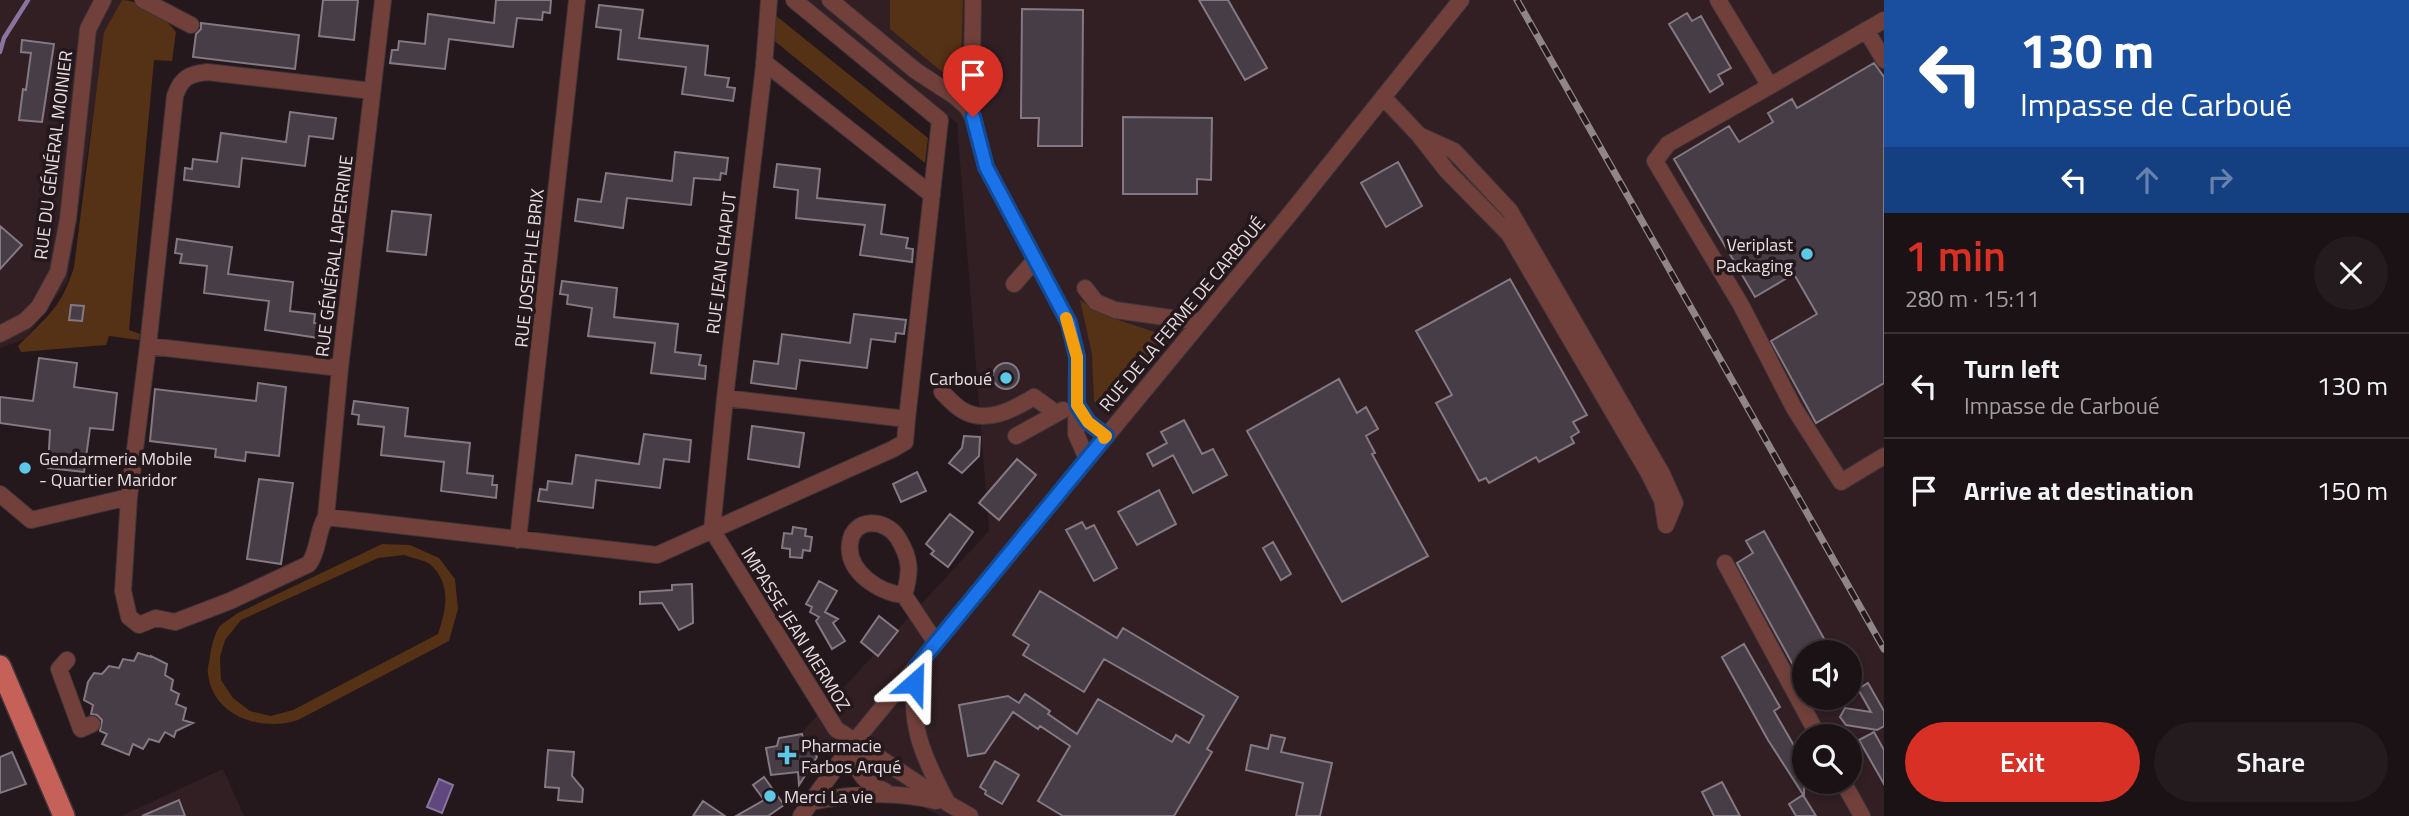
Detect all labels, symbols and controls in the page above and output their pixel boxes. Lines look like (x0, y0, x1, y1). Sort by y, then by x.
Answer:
text: 130 m (2020, 12, 2154, 87)
icon: left (1905, 28, 1996, 119)
pin (943, 45, 1003, 117)
street label: RUE DU GÉNÉRAL MOINIER (27, 49, 79, 261)
icon: arrive (954, 56, 992, 94)
text: Impasse de Carboué (2020, 80, 2292, 128)
street label: RUE GÉNÉRAL LAPERRINE (308, 154, 360, 358)
icon: left (2055, 161, 2093, 199)
icon: ahead (2128, 161, 2166, 199)
icon: right (2201, 161, 2239, 199)
street label: RUE JOSEPH LE BRIX (507, 187, 551, 349)
street label: RUE JEAN CHAPUT (699, 190, 743, 336)
street label: RUE DE LA FERME DE CARBOUÉ (1092, 211, 1272, 417)
text: 1 min (1905, 223, 2006, 287)
place label: Veriplast Packaging (1716, 231, 1794, 279)
button: close (2314, 236, 2388, 310)
marker: Veriplast Packaging (1799, 246, 1815, 262)
text: 280 m · 15:11 (1905, 281, 2040, 316)
text: Turn left (1964, 349, 2059, 388)
place label: Carboué (929, 365, 992, 392)
text: 130 m (2317, 366, 2388, 405)
icon: left (1905, 367, 1943, 405)
marker: Carboué (998, 370, 1014, 386)
text: Impasse de Carboué (1964, 388, 2160, 423)
place label: Gendarmerie Mobile - Quartier Maridor (39, 445, 192, 493)
marker: Gendarmerie Mobile - Quartier Maridor (17, 460, 33, 476)
text: Arrive at destination (1964, 471, 2194, 510)
text: 150 m (2317, 471, 2388, 510)
icon: arrive (1905, 472, 1943, 510)
street label: IMPASSE JEAN MERMOZ (735, 542, 857, 716)
map controls (1792, 640, 1862, 794)
button: sound (1792, 640, 1862, 710)
position arrow (877, 646, 951, 720)
button: Exit (1905, 722, 2140, 802)
button: Share (2154, 722, 2388, 802)
button: search (1792, 724, 1862, 794)
place label: Pharmacie Farbos Arqué (801, 732, 901, 780)
marker: Pharmacie Farbos Arqué (779, 747, 795, 763)
place label: Merci La vie (784, 783, 873, 810)
marker: Merci La vie (762, 788, 778, 804)

